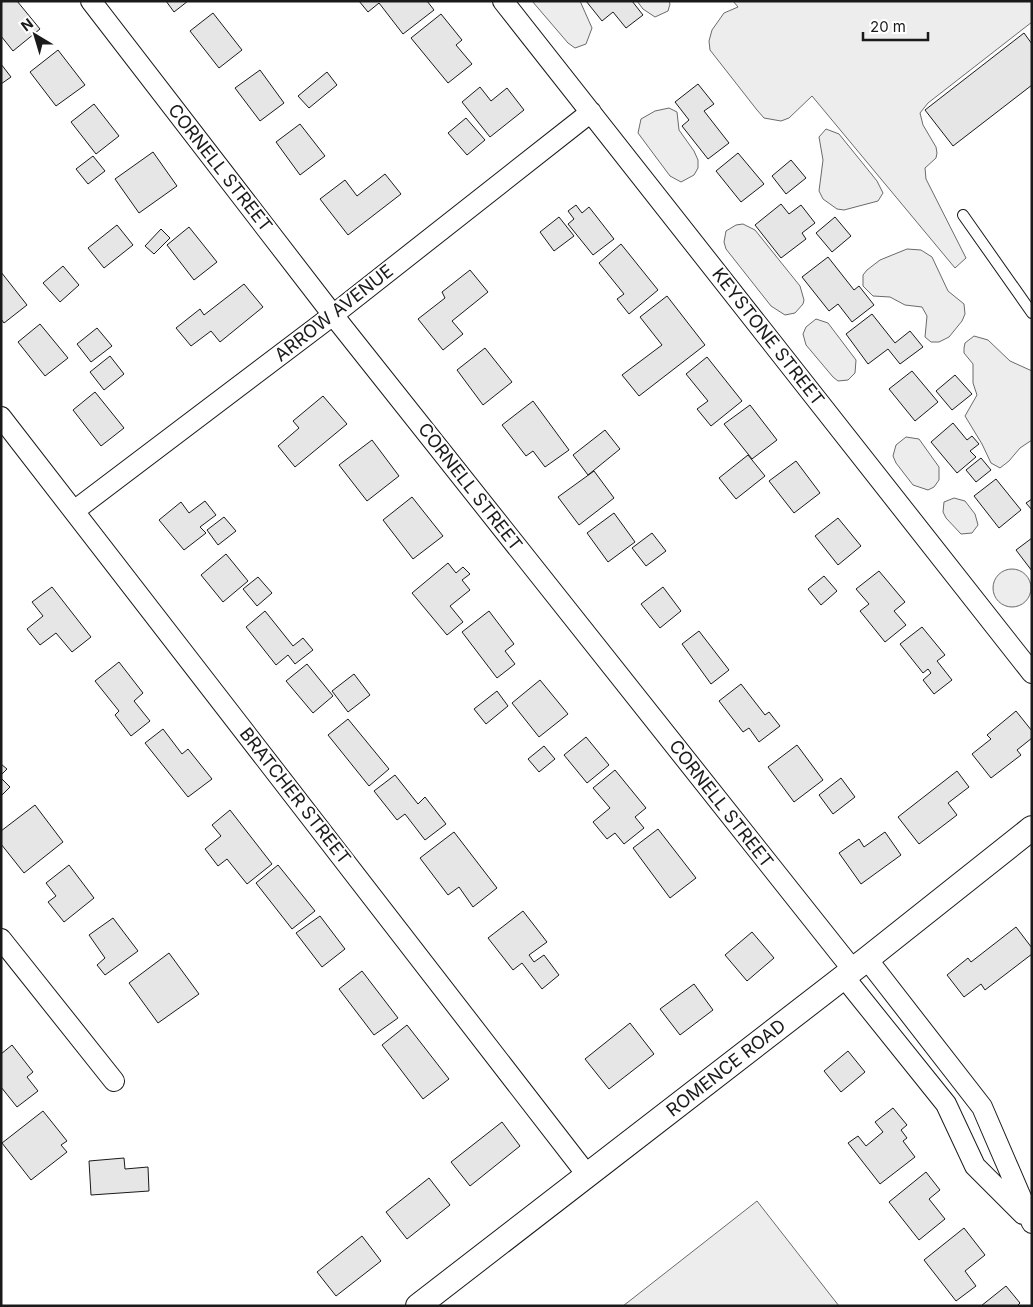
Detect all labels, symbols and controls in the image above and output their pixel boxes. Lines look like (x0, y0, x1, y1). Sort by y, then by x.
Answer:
north arrow (10, 10, 60, 60)
scale bar (863, 10, 928, 42)
text: N (17, 14, 36, 34)
text: 20 m (870, 17, 906, 36)
street label: CORNELL STREET (164, 100, 277, 236)
street label: ARROW AVENUE (270, 260, 397, 365)
street label: KEYSTONE STREET (708, 264, 829, 410)
street label: CORNELL STREET (414, 419, 527, 555)
street label: BRATCHER STREET (236, 723, 355, 868)
street label: CORNELL STREET (665, 736, 778, 872)
street label: ROMENCE ROAD (662, 1015, 789, 1121)

